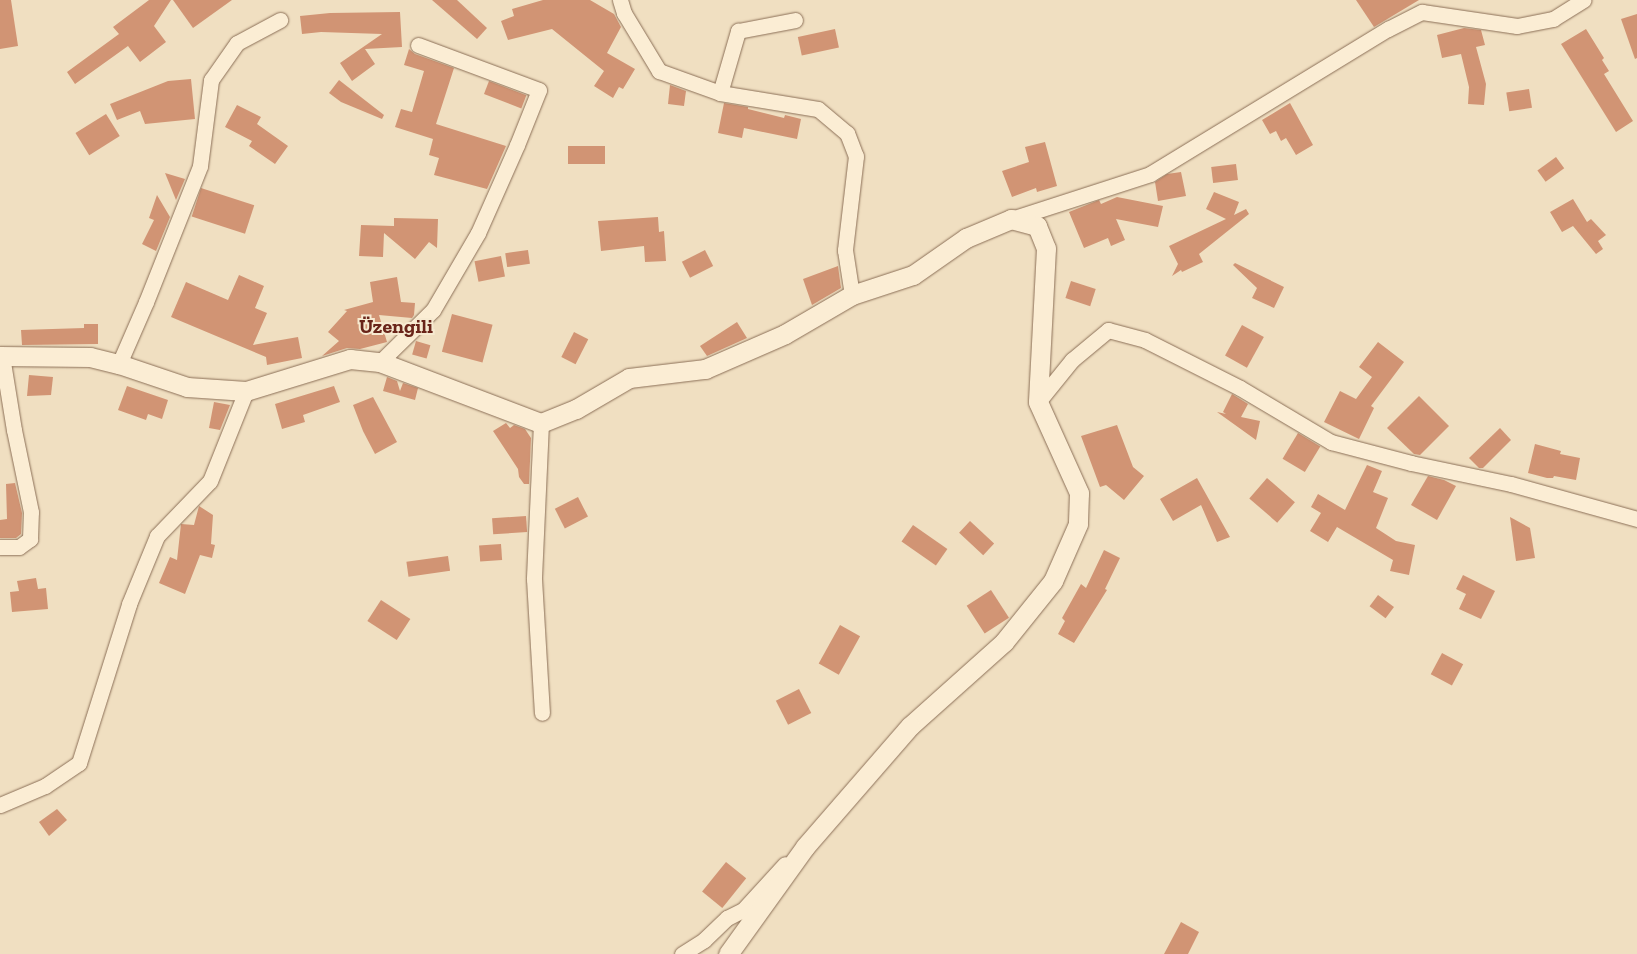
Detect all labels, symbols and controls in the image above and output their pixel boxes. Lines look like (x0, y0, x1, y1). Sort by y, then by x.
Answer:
district label: Üzengili (359, 314, 433, 338)

